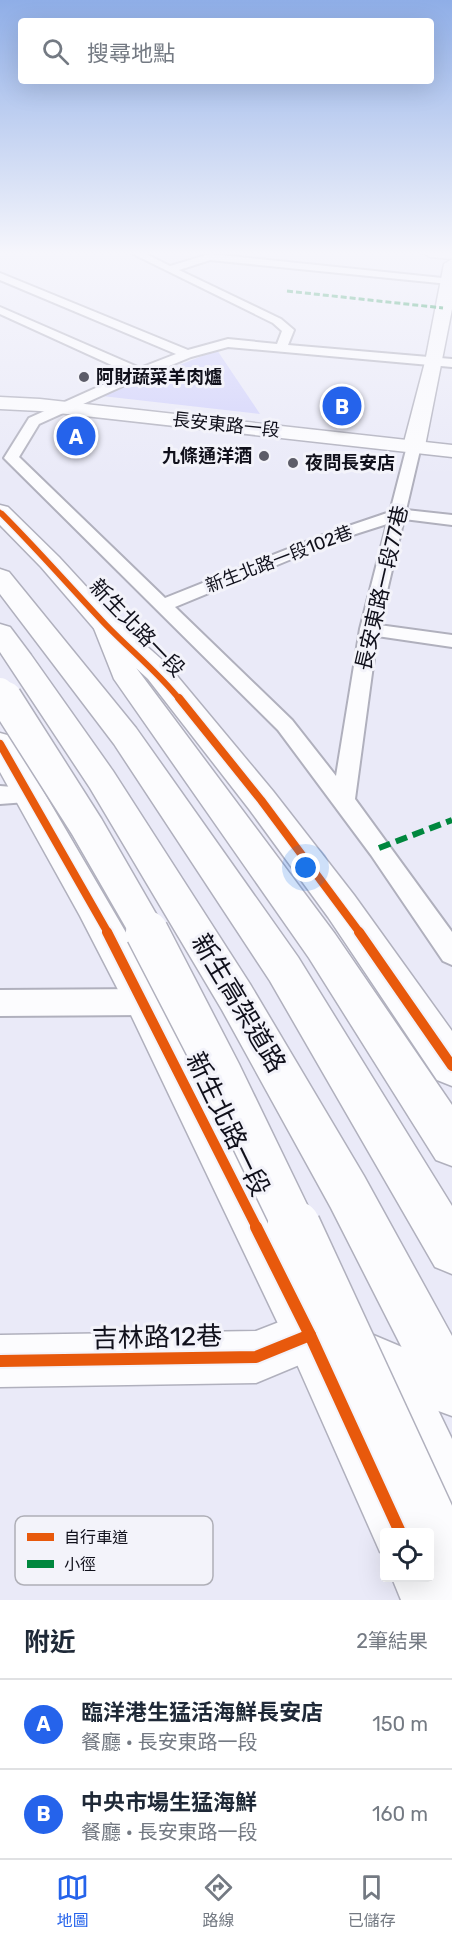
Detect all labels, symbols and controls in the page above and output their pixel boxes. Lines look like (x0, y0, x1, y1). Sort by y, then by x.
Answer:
search box (18, 18, 434, 84)
icon: search (39, 35, 72, 68)
text: 搜尋地點 (87, 40, 175, 67)
place label: 阿財蔬菜羊肉爐 (96, 366, 222, 388)
marker: 阿財蔬菜羊肉爐 (77, 370, 91, 384)
pin: B (322, 384, 362, 428)
street label: 長安東路一段 (171, 408, 281, 442)
pin: A (56, 414, 96, 458)
place label: 九條通洋酒 (162, 445, 252, 467)
marker: 九條通洋酒 (257, 449, 271, 463)
place label: 夜問長安店 (305, 452, 395, 474)
marker: 夜問長安店 (286, 456, 300, 470)
street label: 長安東路一段77巷 (350, 503, 413, 673)
street label: 新生北路一段102巷 (202, 521, 356, 597)
street label: 新生北路一段 (85, 574, 190, 682)
your location (291, 853, 320, 882)
street label: 新生高架道路 (185, 928, 292, 1078)
street label: 新生北路一段 (179, 1047, 276, 1201)
street label: 吉林路12巷 (92, 1321, 222, 1354)
legend (15, 1516, 213, 1585)
text: 自行車道 (64, 1528, 128, 1547)
map controls (380, 1528, 434, 1582)
button: locate (380, 1528, 434, 1582)
text: 小徑 (64, 1555, 96, 1574)
text: 附近 (24, 1627, 76, 1658)
text: 2筆結果 (356, 1629, 428, 1653)
text: 臨洋港生猛活海鮮長安店 (81, 1699, 323, 1726)
text: A (36, 1712, 51, 1736)
text: 150 m (372, 1712, 428, 1736)
text: 餐廳 · 長安東路一段 (81, 1730, 257, 1754)
text: 中央市場生猛海鮮 (81, 1789, 257, 1816)
text: B (36, 1802, 51, 1826)
text: 160 m (372, 1802, 428, 1826)
text: 餐廳 · 長安東路一段 (81, 1820, 257, 1844)
tab: 地圖 (56, 1871, 89, 1931)
tab: 路線 (202, 1871, 235, 1931)
tab: 已儲存 (348, 1871, 396, 1931)

